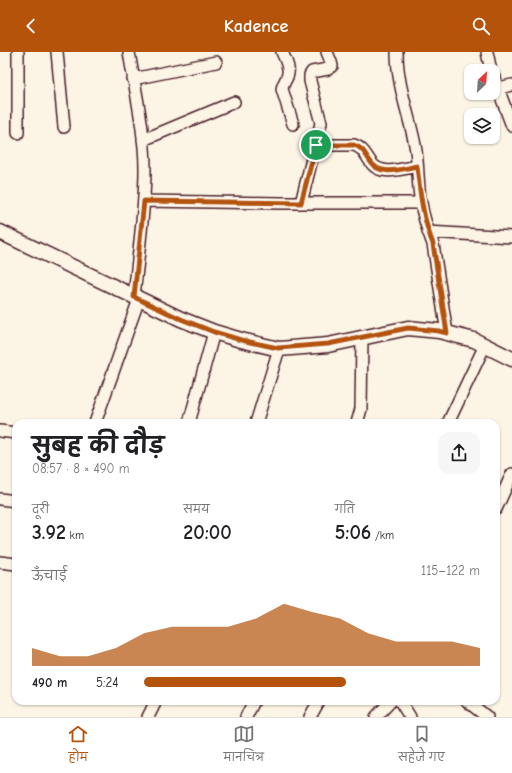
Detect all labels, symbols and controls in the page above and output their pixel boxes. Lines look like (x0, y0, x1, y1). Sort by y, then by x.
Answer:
icon: back (20, 15, 42, 37)
icon: search (470, 15, 492, 37)
text: Kadence (224, 16, 288, 37)
north arrow (464, 64, 500, 100)
map controls (464, 64, 500, 144)
button: layers (464, 108, 500, 144)
pin (299, 128, 333, 162)
icon: arrive (305, 134, 327, 156)
button: share (438, 432, 480, 474)
text: सुबह की दौड़ (32, 433, 164, 459)
text: 08:57 · 8 × 490 m (32, 461, 130, 476)
text: दूरी (32, 503, 49, 516)
text: समय (183, 503, 210, 516)
text: गति (335, 503, 355, 516)
text: 3.92 (32, 521, 66, 544)
text: 20:00 (183, 521, 232, 544)
text: 5:06 (335, 521, 371, 544)
text: km (66, 529, 84, 542)
text: /km (371, 529, 394, 542)
text: 115–122 m (421, 563, 480, 578)
text: ऊँचाई (32, 568, 67, 583)
text: 490 m (32, 675, 67, 690)
text: 5:24 (96, 675, 118, 690)
tab: होम (67, 723, 89, 769)
tab: मानचित्र (224, 723, 264, 769)
tab: सहेजे गए (398, 723, 445, 769)

